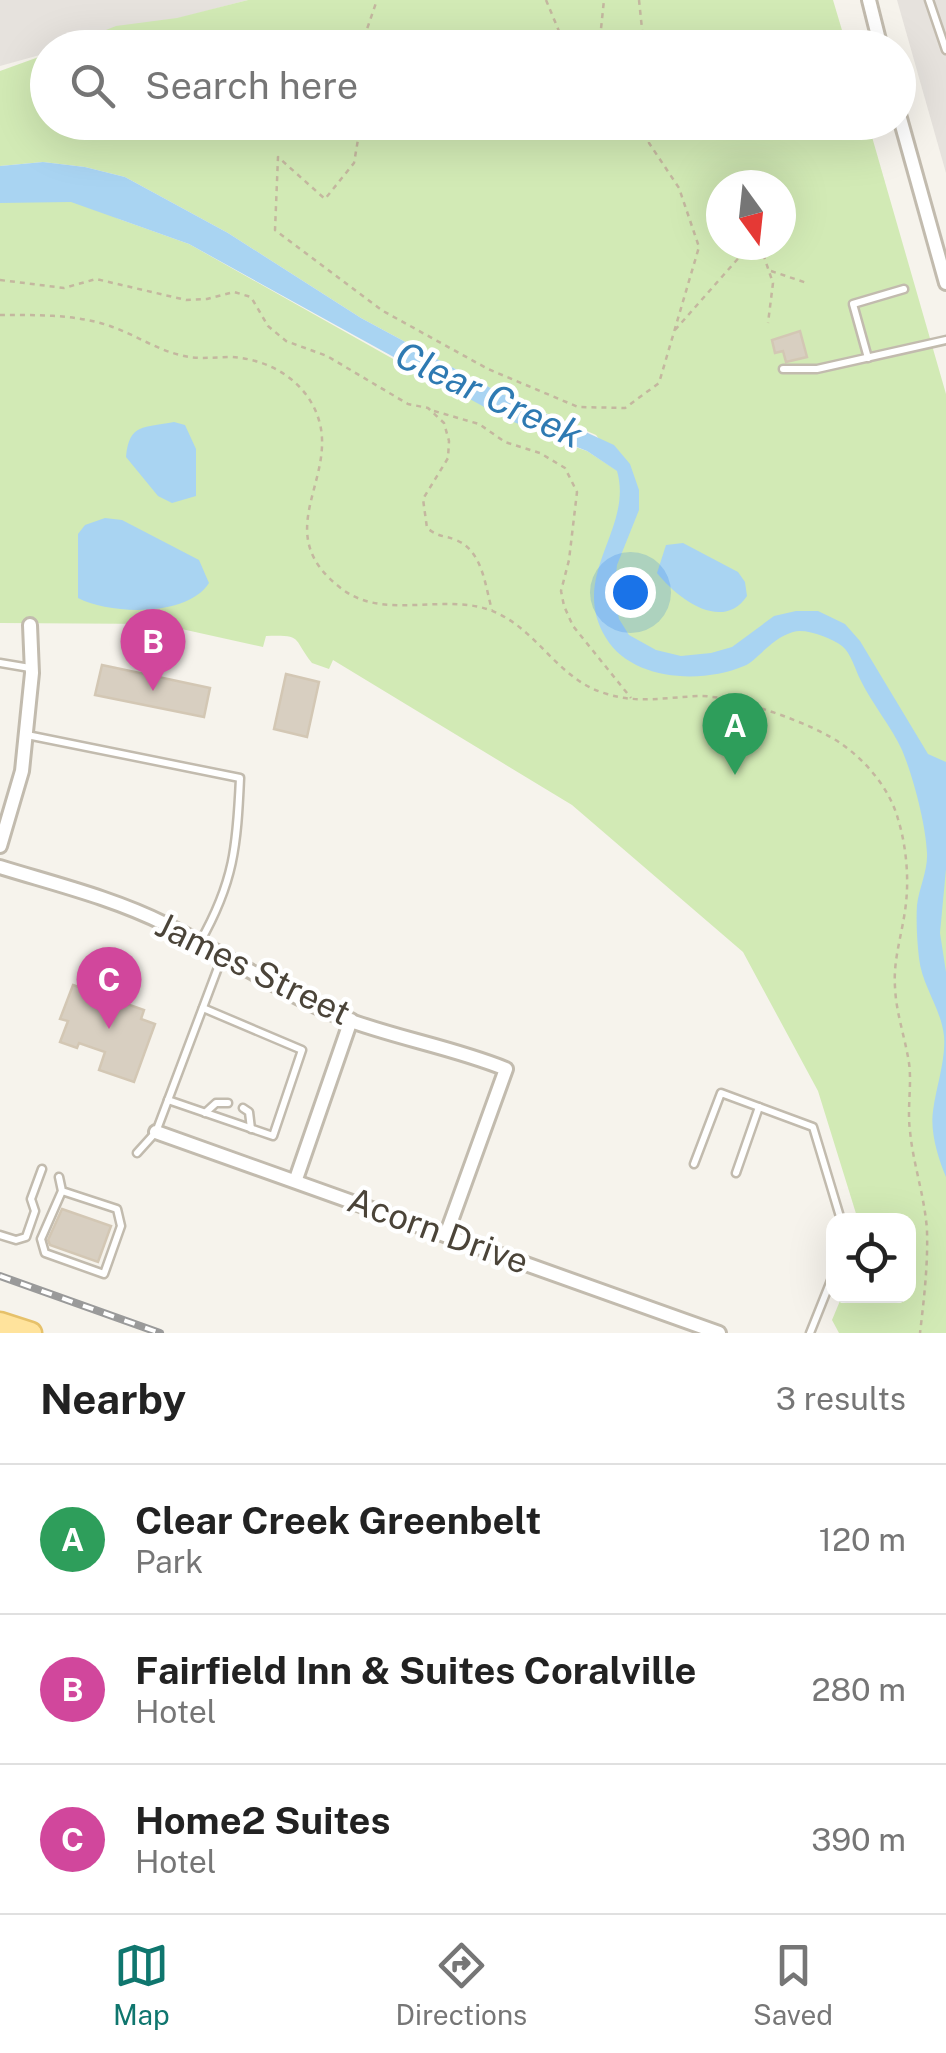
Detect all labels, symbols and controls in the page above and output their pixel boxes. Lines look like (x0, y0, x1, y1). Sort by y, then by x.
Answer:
search box (30, 30, 916, 140)
icon: search (65, 58, 120, 113)
text: Search here (145, 63, 358, 108)
north arrow (706, 170, 796, 260)
water label: Clear Creek (389, 332, 590, 458)
your location (605, 567, 656, 618)
pin: B (120, 608, 186, 691)
pin: A (702, 692, 768, 775)
street label: James Street (149, 904, 357, 1033)
pin: C (76, 946, 142, 1029)
street label: Acorn Drive (342, 1179, 534, 1282)
map controls (826, 1213, 916, 1303)
button: locate (826, 1213, 916, 1303)
text: Nearby (40, 1374, 186, 1423)
text: 3 results (776, 1380, 906, 1417)
text: Clear Creek Greenbelt (135, 1498, 541, 1543)
text: A (61, 1521, 84, 1558)
text: 120 m (819, 1521, 906, 1558)
text: Park (135, 1543, 203, 1580)
text: Fairfield Inn & Suites Coralville (135, 1648, 696, 1693)
text: B (62, 1671, 83, 1708)
text: 280 m (811, 1671, 906, 1708)
text: Hotel (135, 1693, 217, 1730)
text: Home2 Suites (135, 1798, 390, 1843)
text: C (61, 1821, 84, 1858)
text: 390 m (811, 1821, 906, 1858)
text: Hotel (135, 1843, 217, 1880)
tab: Map (113, 1938, 170, 2031)
tab: Directions (396, 1938, 527, 2031)
tab: Saved (753, 1938, 833, 2031)

